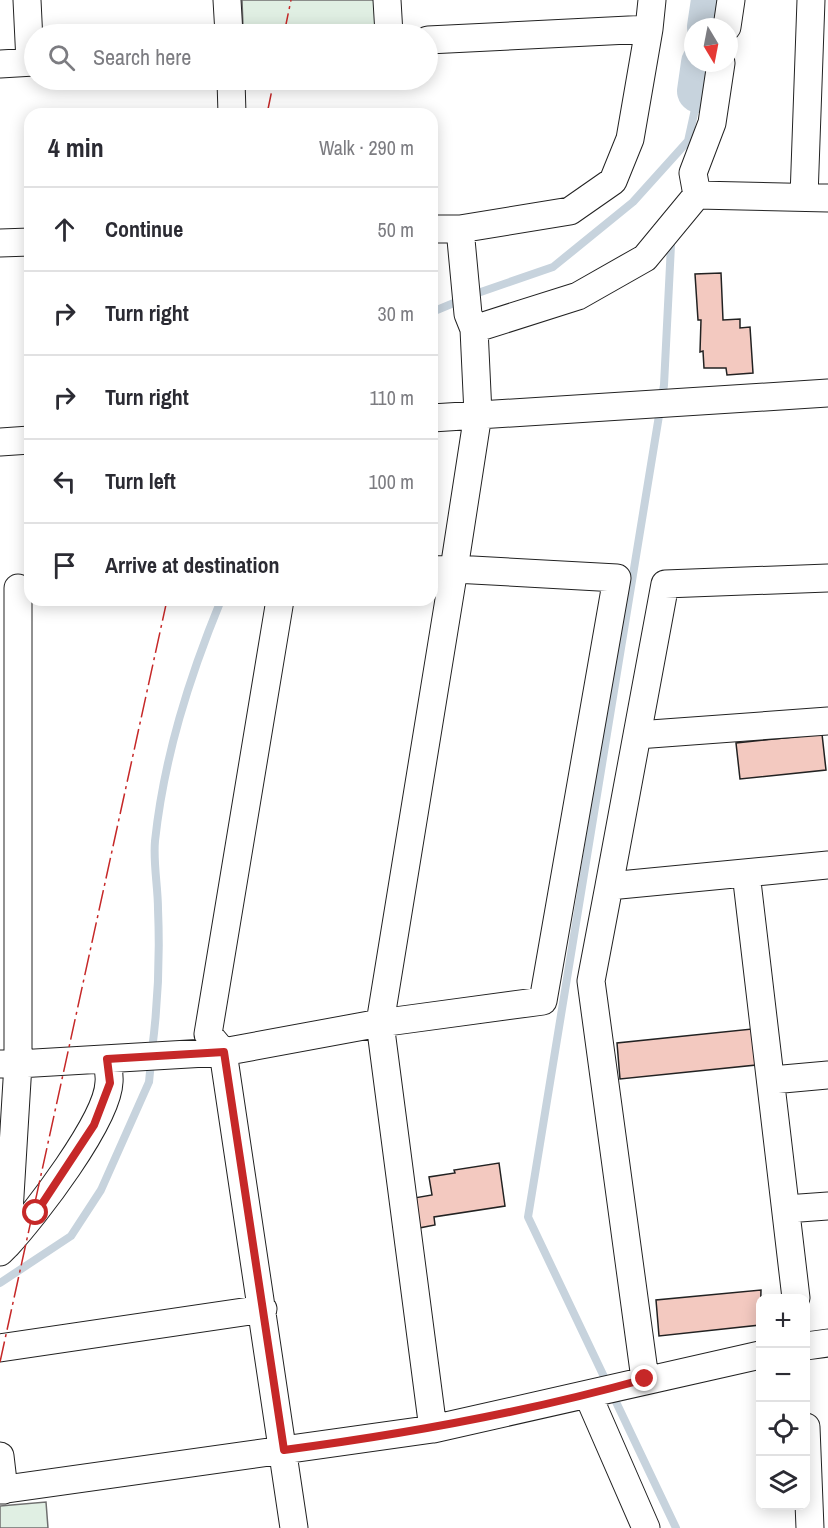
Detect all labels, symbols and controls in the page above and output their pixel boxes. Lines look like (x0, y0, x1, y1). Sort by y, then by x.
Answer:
north arrow (684, 18, 738, 72)
search box (24, 24, 438, 90)
icon: search (45, 41, 78, 74)
text: Search here (93, 42, 191, 72)
text: 4 min (48, 130, 104, 165)
text: Walk · 290 m (319, 134, 414, 161)
icon: ahead (48, 213, 81, 246)
text: Continue (105, 214, 183, 244)
text: 50 m (378, 216, 414, 243)
icon: right (48, 297, 81, 330)
text: Turn right (105, 298, 189, 328)
text: 30 m (378, 300, 414, 327)
icon: right (48, 381, 81, 414)
text: Turn right (105, 382, 189, 412)
text: 110 m (370, 384, 414, 411)
icon: left (48, 465, 81, 498)
text: Turn left (105, 466, 176, 496)
text: 100 m (368, 468, 414, 495)
icon: arrive (48, 549, 81, 582)
text: Arrive at destination (105, 550, 279, 580)
route start (22, 1199, 48, 1225)
map controls (756, 1294, 810, 1510)
button: + (756, 1294, 810, 1348)
button: − (756, 1348, 810, 1402)
route end (631, 1365, 657, 1391)
button: locate (756, 1402, 810, 1456)
button: layers (756, 1456, 810, 1510)

